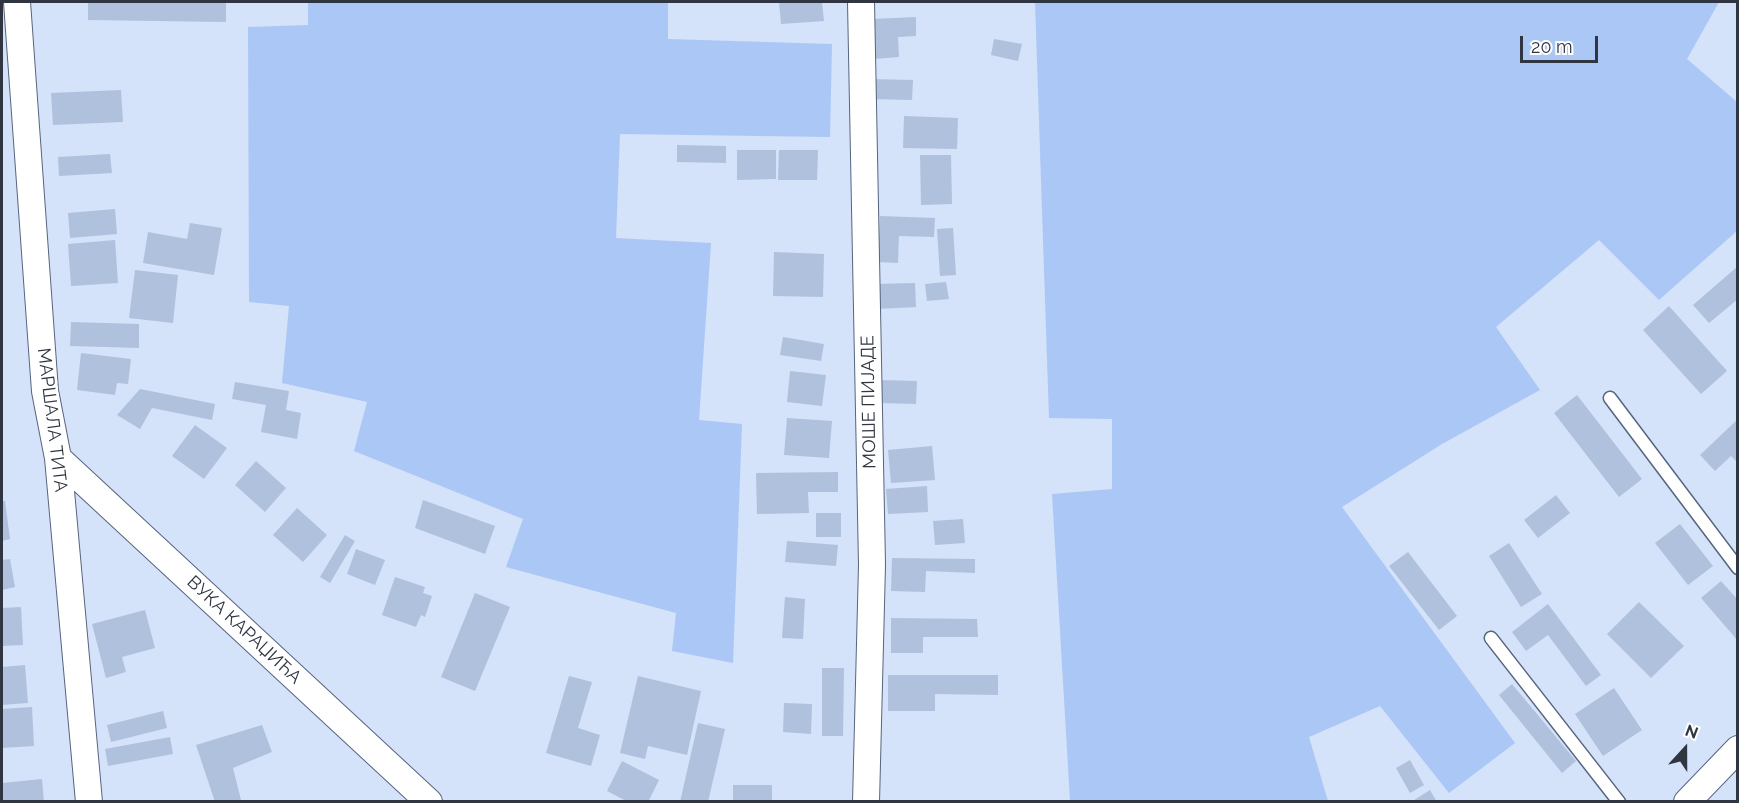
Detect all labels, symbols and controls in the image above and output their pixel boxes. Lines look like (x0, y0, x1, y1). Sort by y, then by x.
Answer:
scale bar (1523, 24, 1601, 62)
text: 20 m (1531, 36, 1573, 57)
street label: МОШЕ ПИЈАДЕ (857, 335, 881, 469)
street label: МАРШАЛА ТИТА (32, 347, 72, 493)
street label: ВУКА КАРАЏИЋА (182, 571, 306, 689)
north arrow (1655, 719, 1715, 779)
text: N (1683, 721, 1701, 743)

